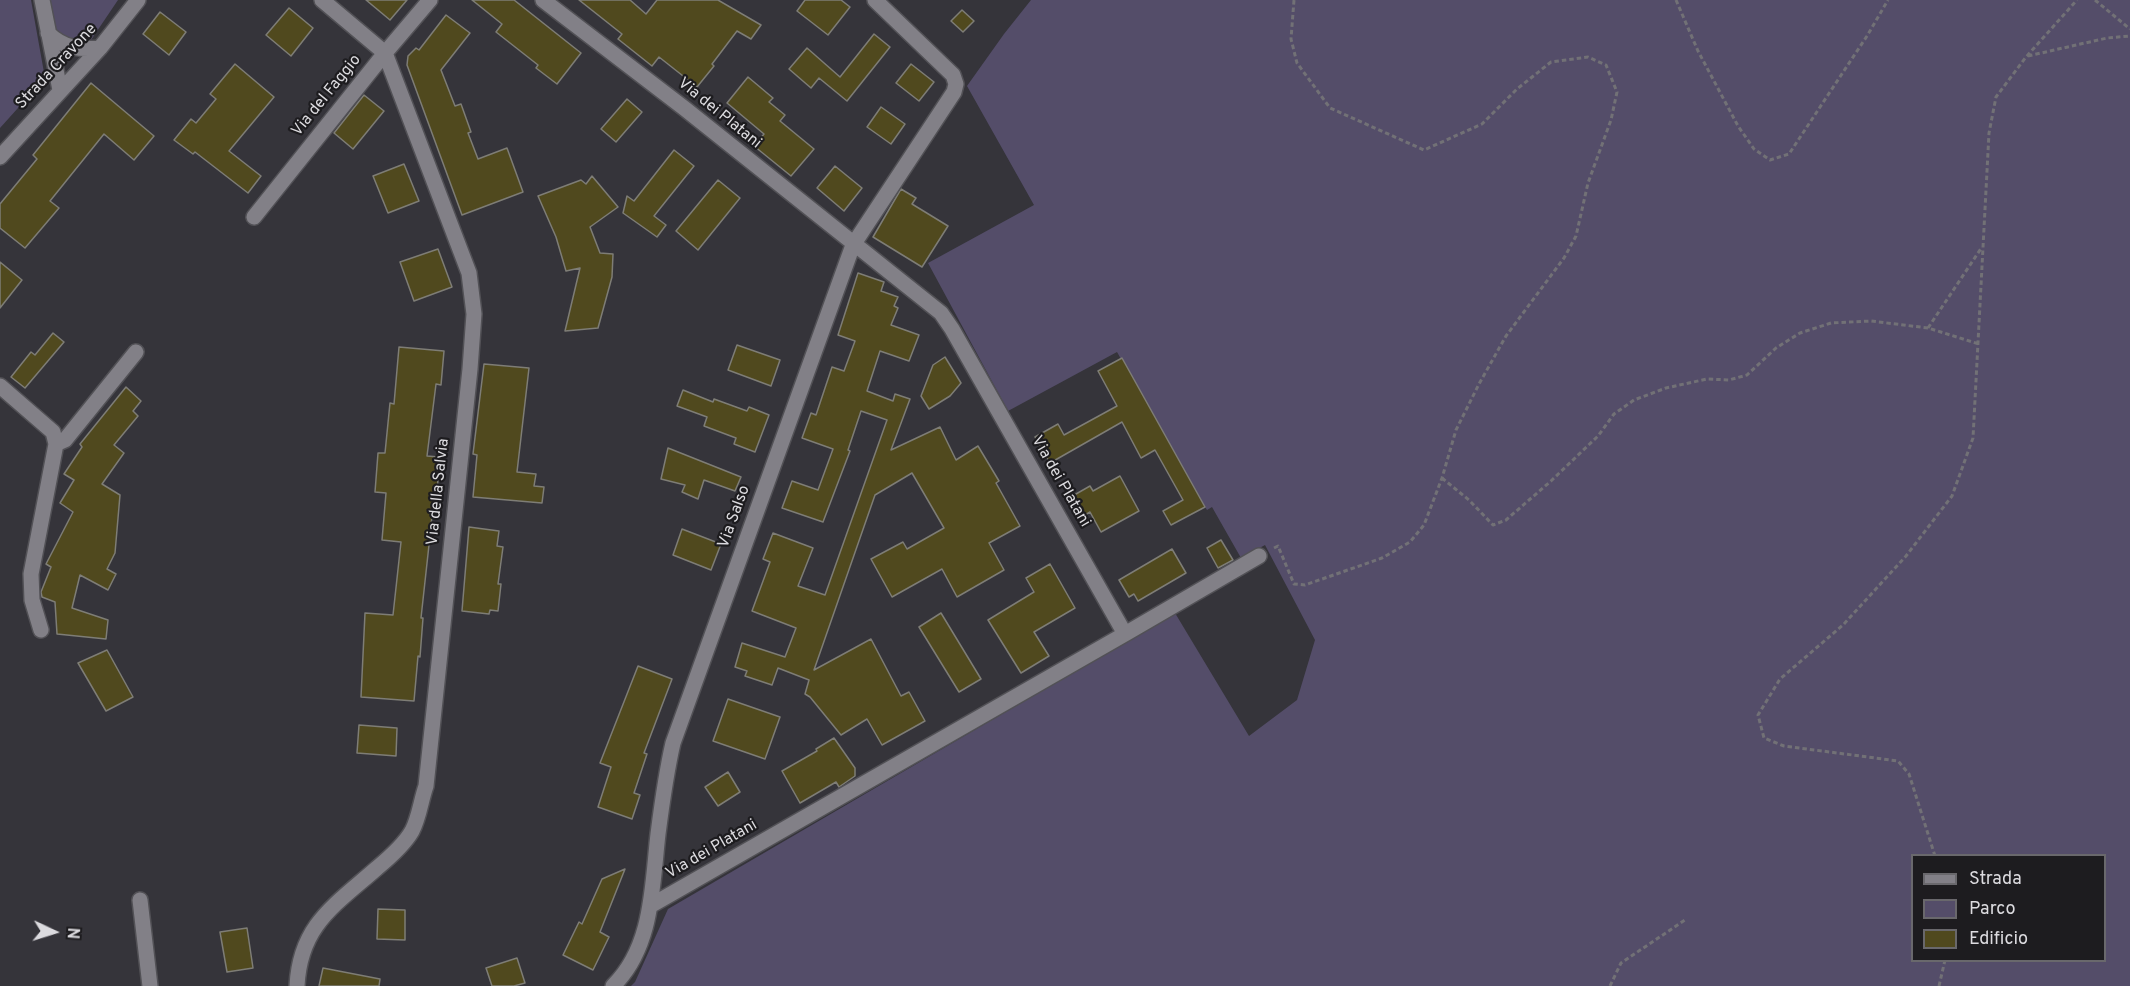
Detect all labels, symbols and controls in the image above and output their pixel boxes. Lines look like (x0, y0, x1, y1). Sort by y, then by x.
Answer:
street label: Strada Cravone (12, 20, 102, 114)
street label: Via del Faggio (288, 51, 366, 141)
street label: Via dei Platani (673, 74, 765, 154)
street label: Via dei Platani (1026, 433, 1094, 531)
street label: Via della Salvia (424, 437, 454, 547)
street label: Via Salso (715, 483, 755, 551)
street label: Via dei Platani (663, 816, 761, 884)
legend (1911, 854, 2106, 962)
text: Strada (1969, 868, 2022, 891)
text: Parco (1969, 898, 2015, 921)
north arrow (24, 902, 84, 962)
text: N (62, 927, 82, 940)
text: Edificio (1969, 928, 2028, 951)

